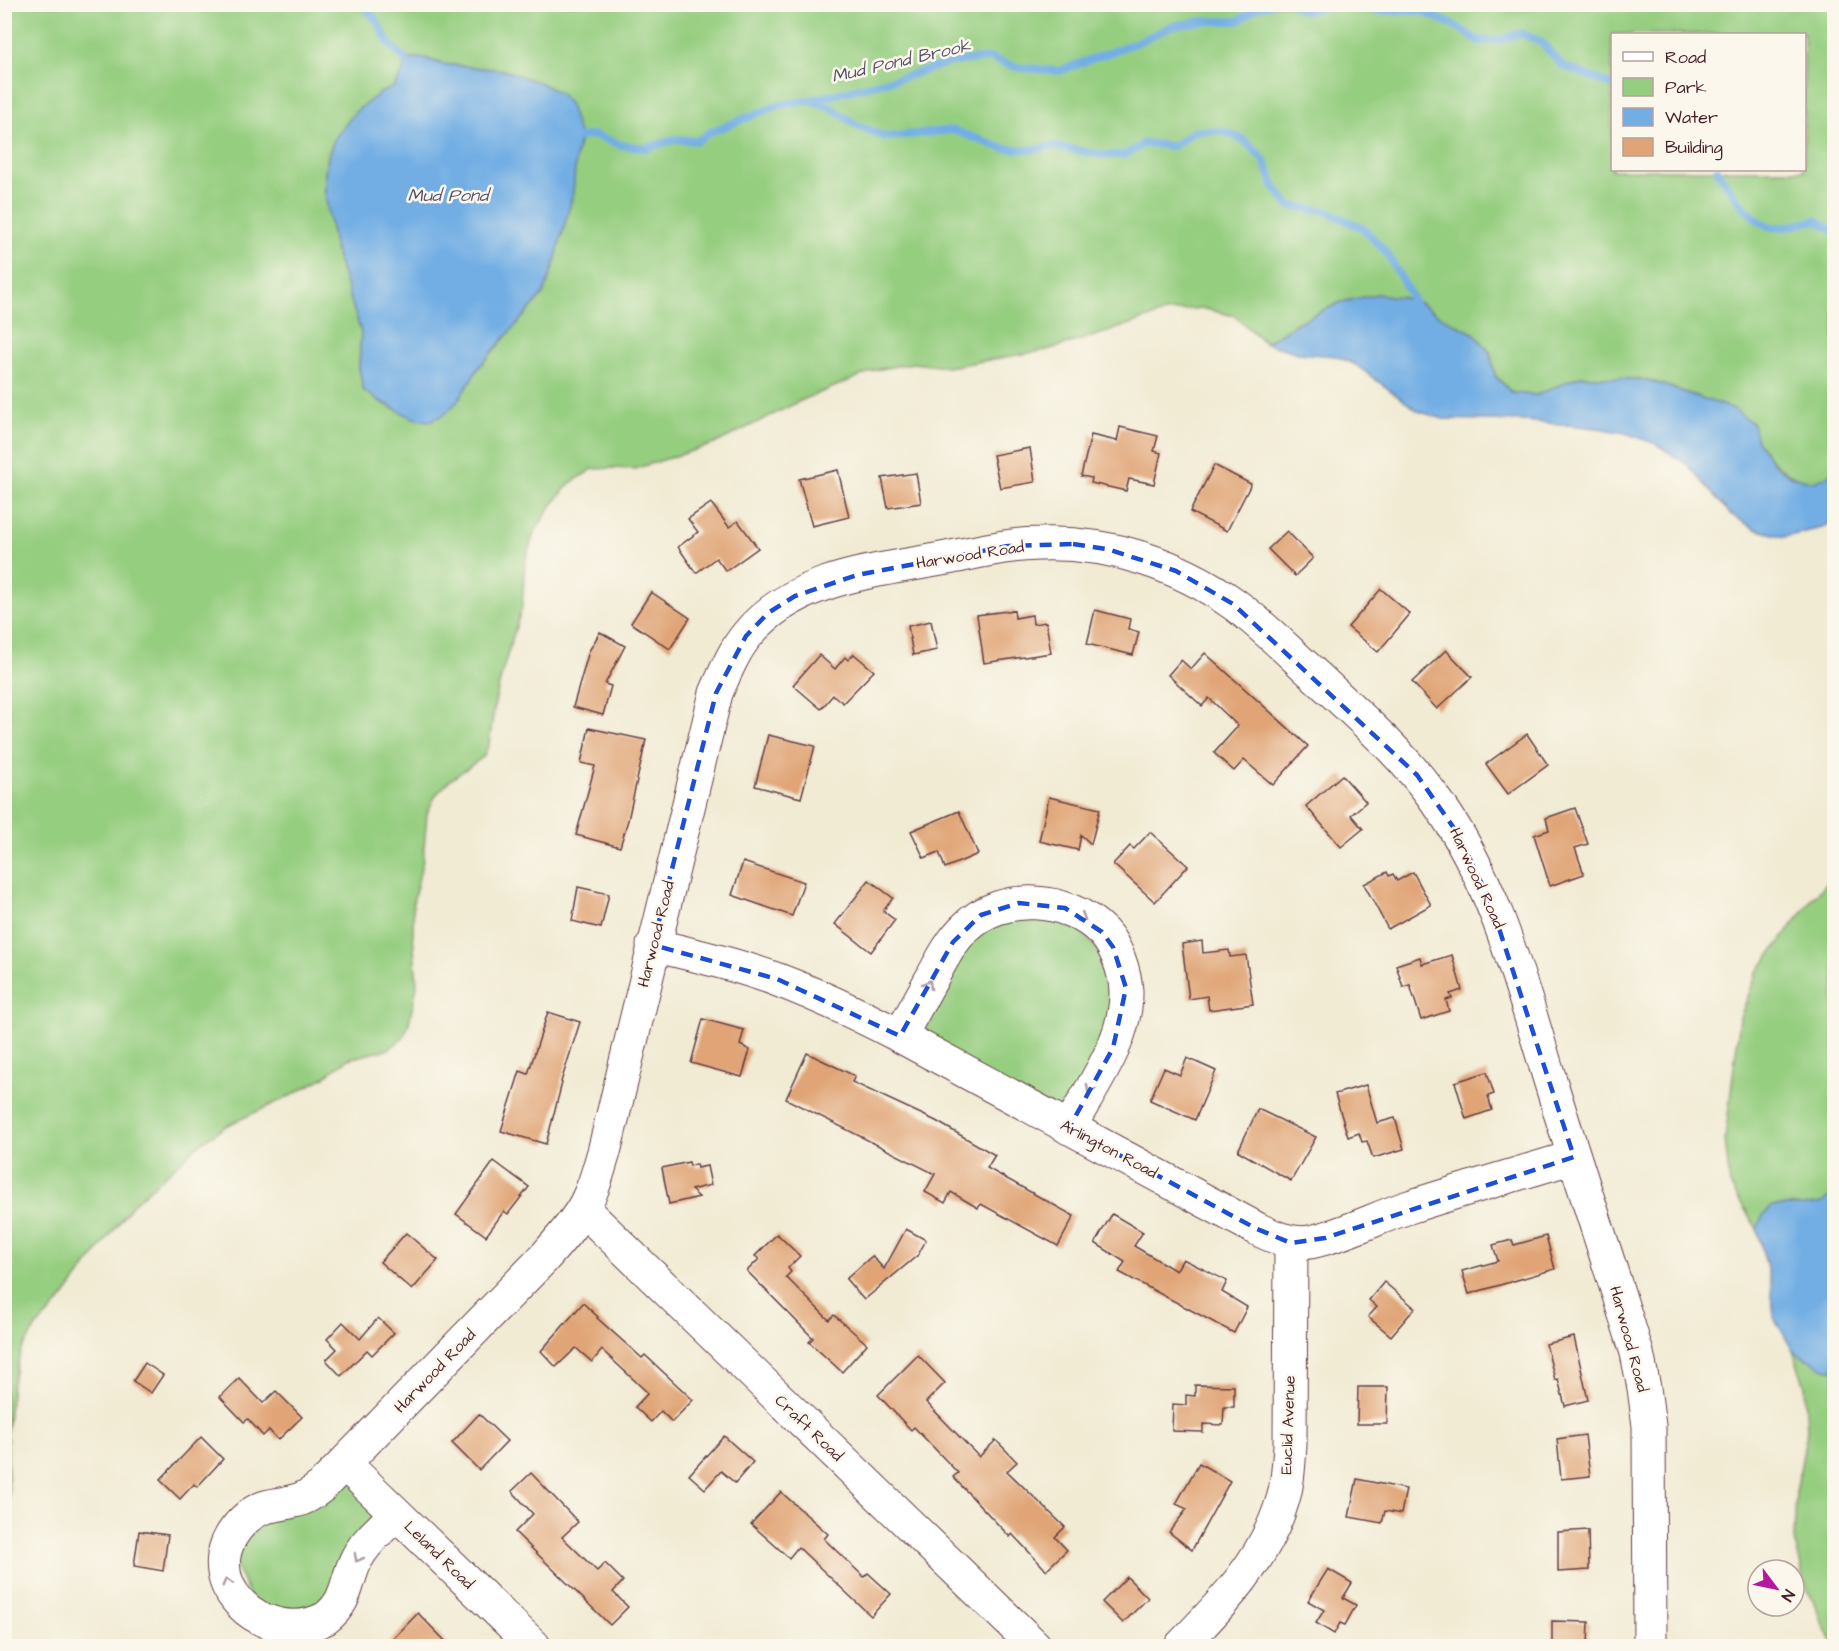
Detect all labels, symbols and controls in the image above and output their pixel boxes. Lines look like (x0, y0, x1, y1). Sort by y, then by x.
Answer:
water label: Mud Pond Brook (829, 33, 974, 89)
legend (1611, 33, 1806, 171)
text: Road (1665, 45, 1706, 70)
text: Park (1665, 75, 1707, 100)
text: Water (1665, 105, 1718, 130)
text: Building (1665, 135, 1723, 161)
water label: Mud Pond (408, 183, 492, 208)
street label: Harwood Road (914, 536, 1026, 574)
street label: Harwood Road (1444, 824, 1510, 932)
street label: Harwood Road (632, 878, 680, 990)
one-way arrow (1076, 911, 1086, 922)
one-way arrow (921, 980, 932, 991)
one-way arrow (1086, 1083, 1097, 1093)
street label: Arlington Road (1056, 1114, 1161, 1185)
street label: Harwood Road (1604, 1284, 1654, 1394)
street label: Harwood Road (389, 1324, 481, 1418)
street label: Euclid Avenue (1275, 1375, 1301, 1475)
street label: Craft Road (770, 1390, 848, 1466)
street label: Leland Road (399, 1516, 479, 1594)
one-way arrow (354, 1552, 366, 1563)
north arrow (1746, 1558, 1806, 1618)
one-way arrow (221, 1577, 234, 1587)
text: N (1776, 1585, 1800, 1606)

